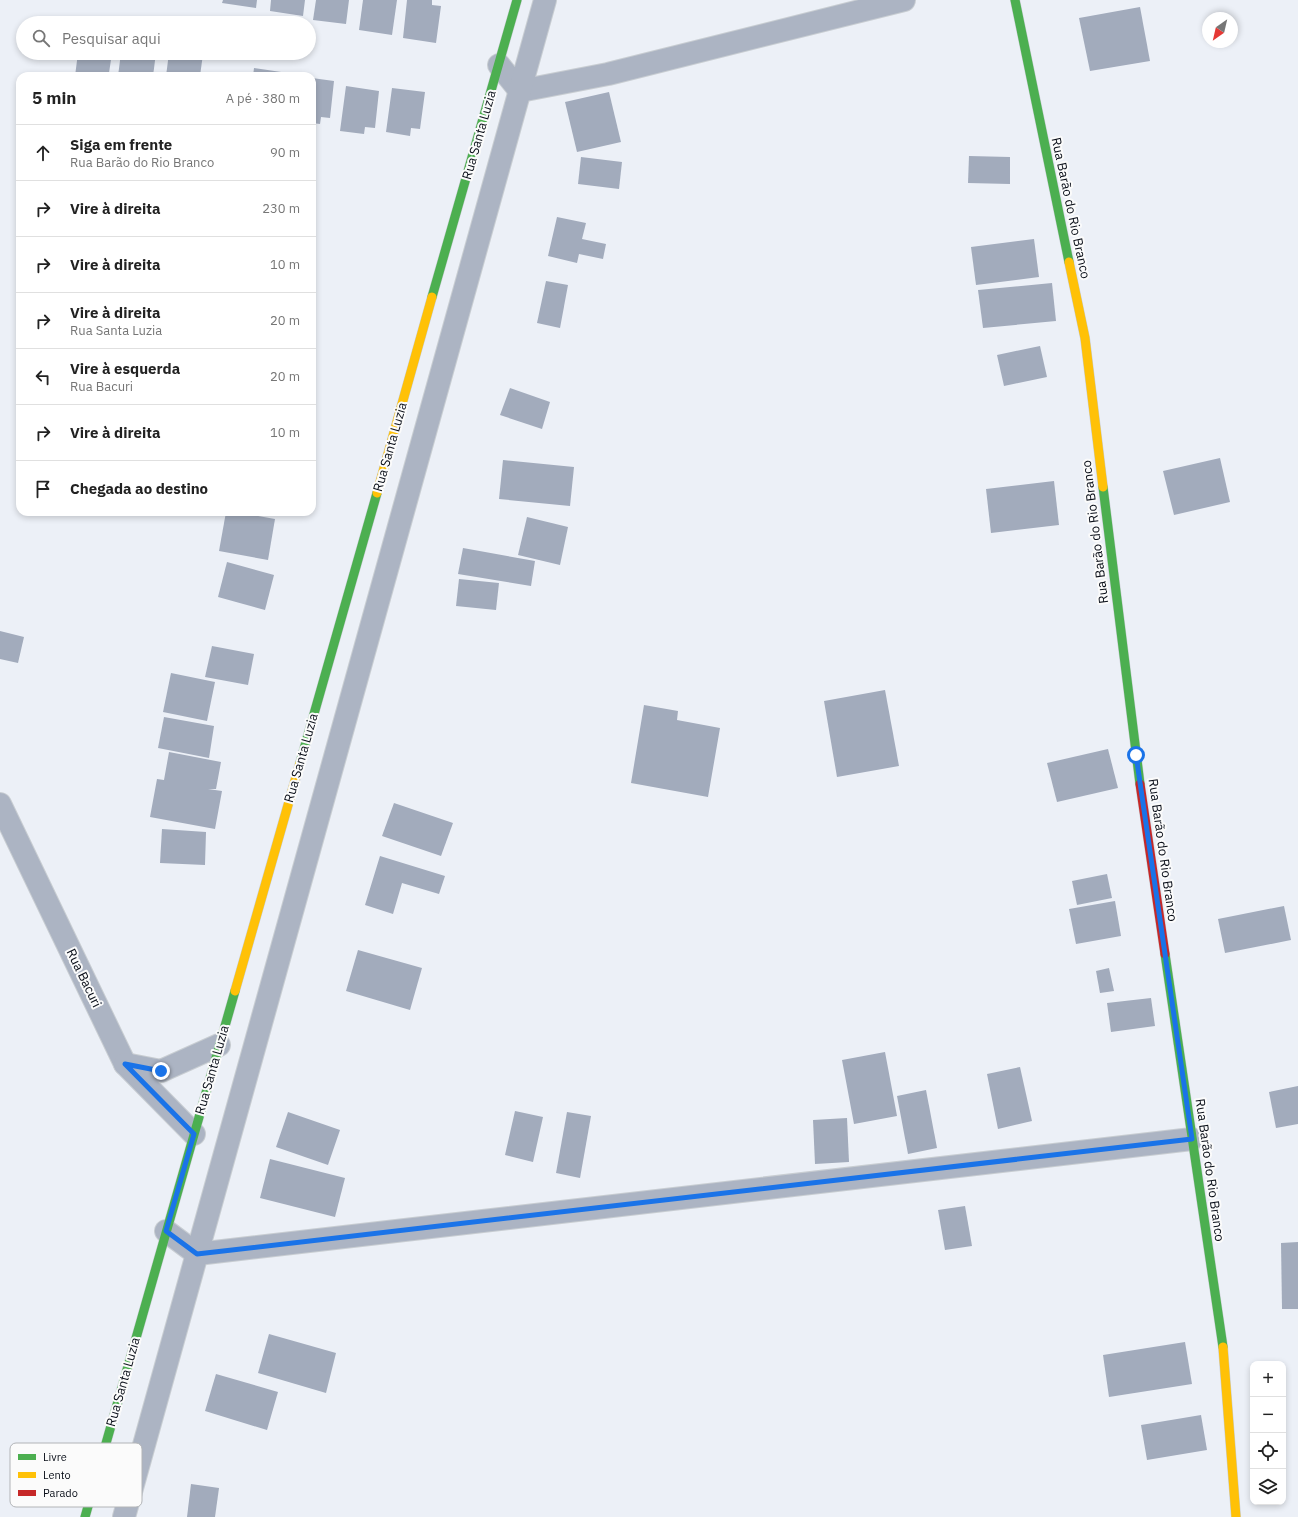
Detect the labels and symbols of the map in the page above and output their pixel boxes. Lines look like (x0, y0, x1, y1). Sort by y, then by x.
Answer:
north arrow (1202, 12, 1238, 48)
street label: Rua Santa Luzia (458, 88, 500, 182)
street label: Rua Barão do Rio Branco (1048, 136, 1094, 280)
street label: Rua Santa Luzia (369, 400, 411, 494)
street label: Rua Barão do Rio Branco (1078, 459, 1112, 605)
street label: Rua Santa Luzia (280, 711, 322, 805)
route start (1127, 746, 1145, 764)
street label: Rua Barão do Rio Branco (1145, 777, 1181, 923)
street label: Rua Bacuri (63, 946, 105, 1010)
street label: Rua Santa Luzia (191, 1023, 233, 1117)
route end (152, 1062, 170, 1080)
street label: Rua Barão do Rio Branco (1192, 1097, 1228, 1243)
street label: Rua Santa Luzia (102, 1335, 144, 1429)
legend (10, 1443, 142, 1507)
text: Livre (43, 1450, 67, 1464)
text: Lento (43, 1468, 71, 1482)
text: Parado (43, 1486, 78, 1500)

